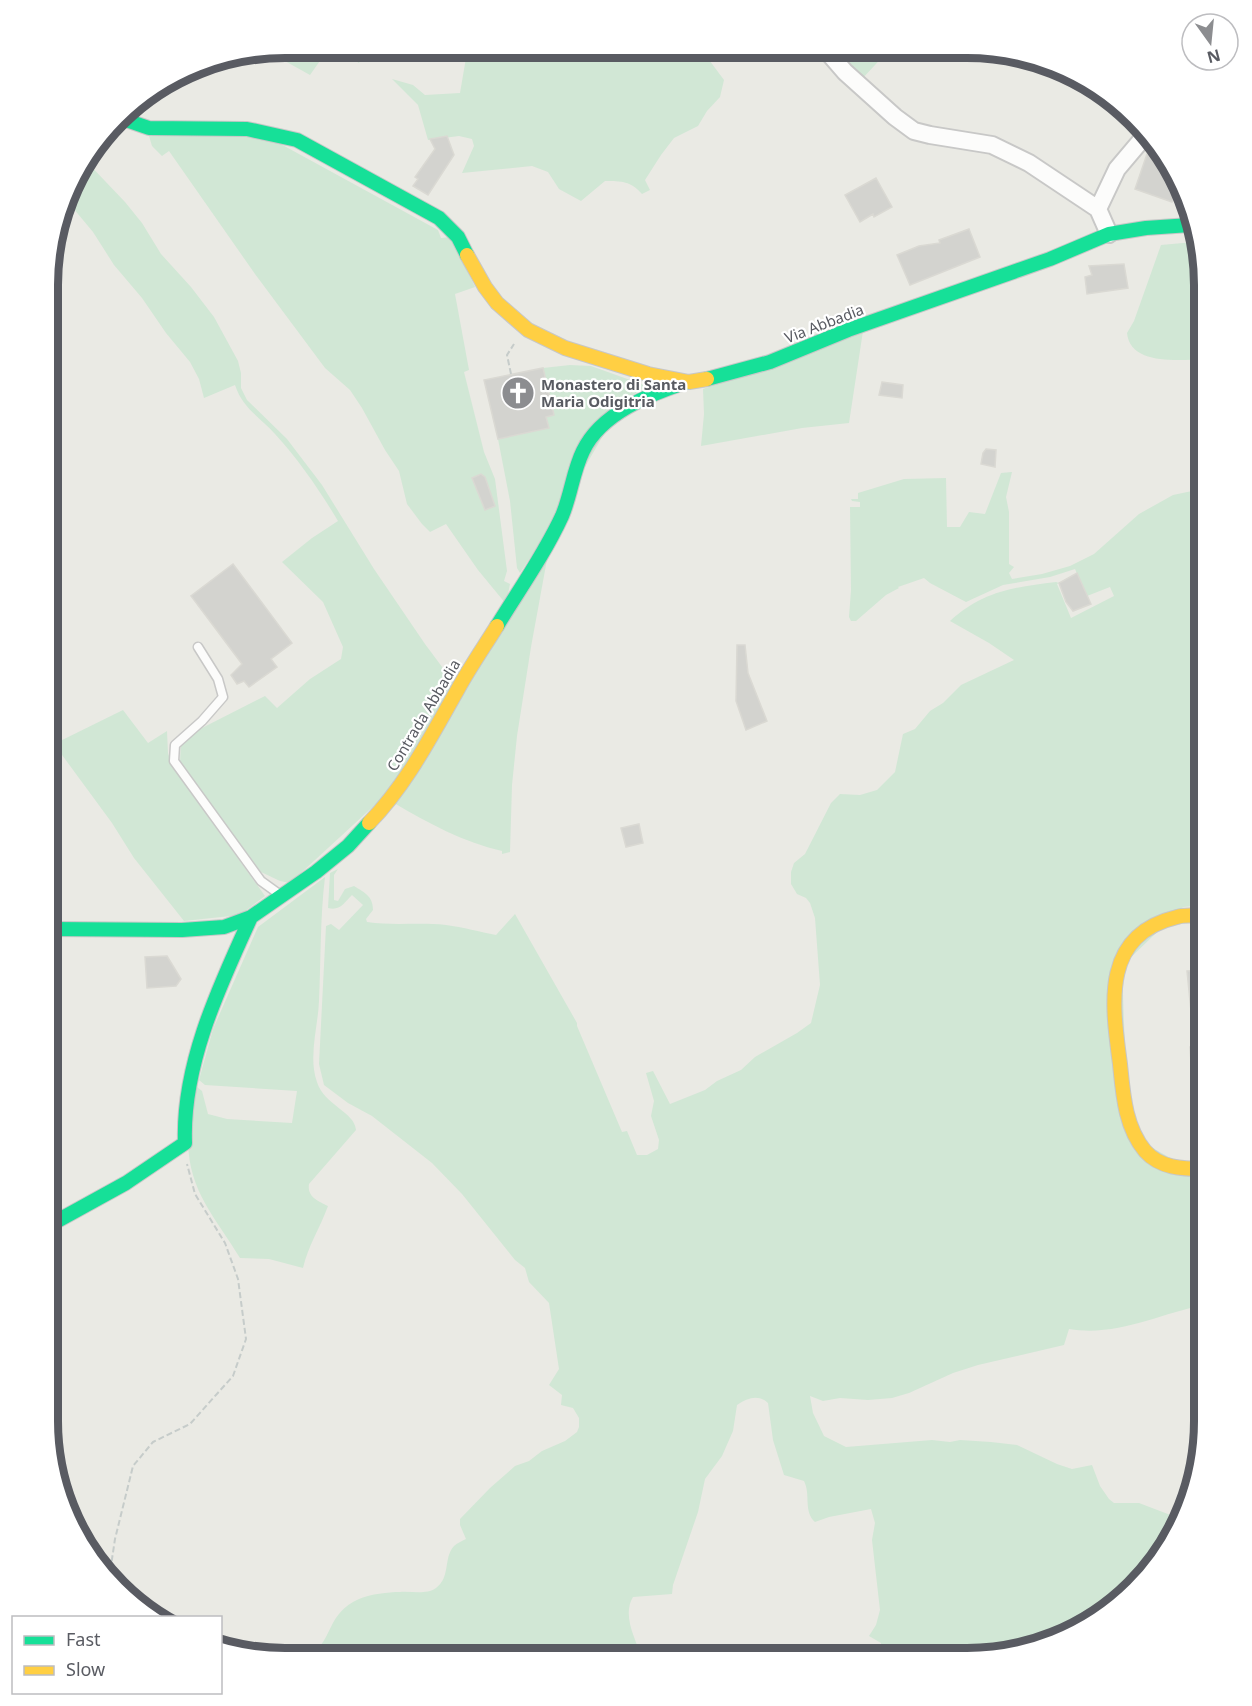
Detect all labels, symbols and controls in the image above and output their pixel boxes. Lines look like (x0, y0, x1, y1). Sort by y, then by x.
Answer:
north arrow (1180, 12, 1240, 72)
text: N (1205, 44, 1223, 69)
street label: Via Abbadia (782, 299, 866, 347)
place label: Monastero di Santa Maria Odigitria (541, 374, 686, 411)
church icon: Monastero di Santa Maria Odigitria (500, 375, 536, 411)
street label: Contrada Abbadia (382, 655, 464, 775)
legend (12, 1616, 222, 1694)
text: Fast (66, 1627, 101, 1651)
text: Slow (66, 1657, 105, 1681)

